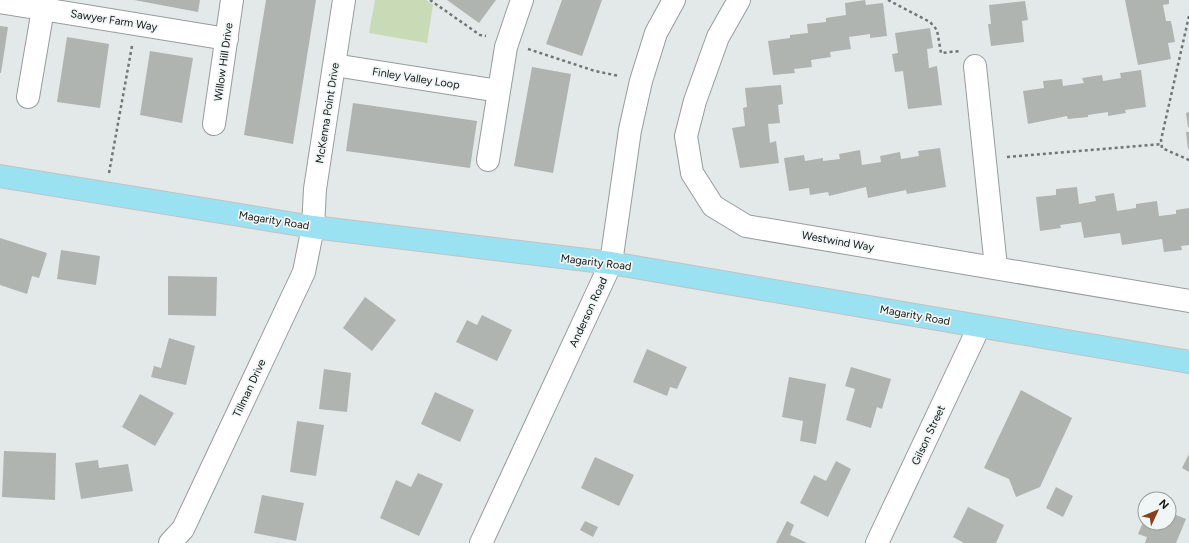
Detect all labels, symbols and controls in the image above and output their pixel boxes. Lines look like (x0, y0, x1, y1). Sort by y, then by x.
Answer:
street label: Sawyer Farm Way (70, 7, 158, 34)
street label: Willow Hill Drive (212, 22, 235, 102)
street label: McKenna Point Drive (313, 62, 342, 165)
street label: Finley Valley Loop (371, 65, 461, 92)
street label: Magarity Road (238, 209, 310, 232)
street label: Westwind Way (801, 229, 875, 254)
street label: Magarity Road (560, 252, 632, 273)
street label: Anderson Road (567, 275, 610, 349)
street label: Magarity Road (879, 303, 951, 328)
street label: Tillman Drive (230, 357, 269, 419)
street label: Gilson Street (909, 403, 948, 467)
north arrow (1137, 491, 1177, 531)
text: N (1156, 497, 1171, 512)

